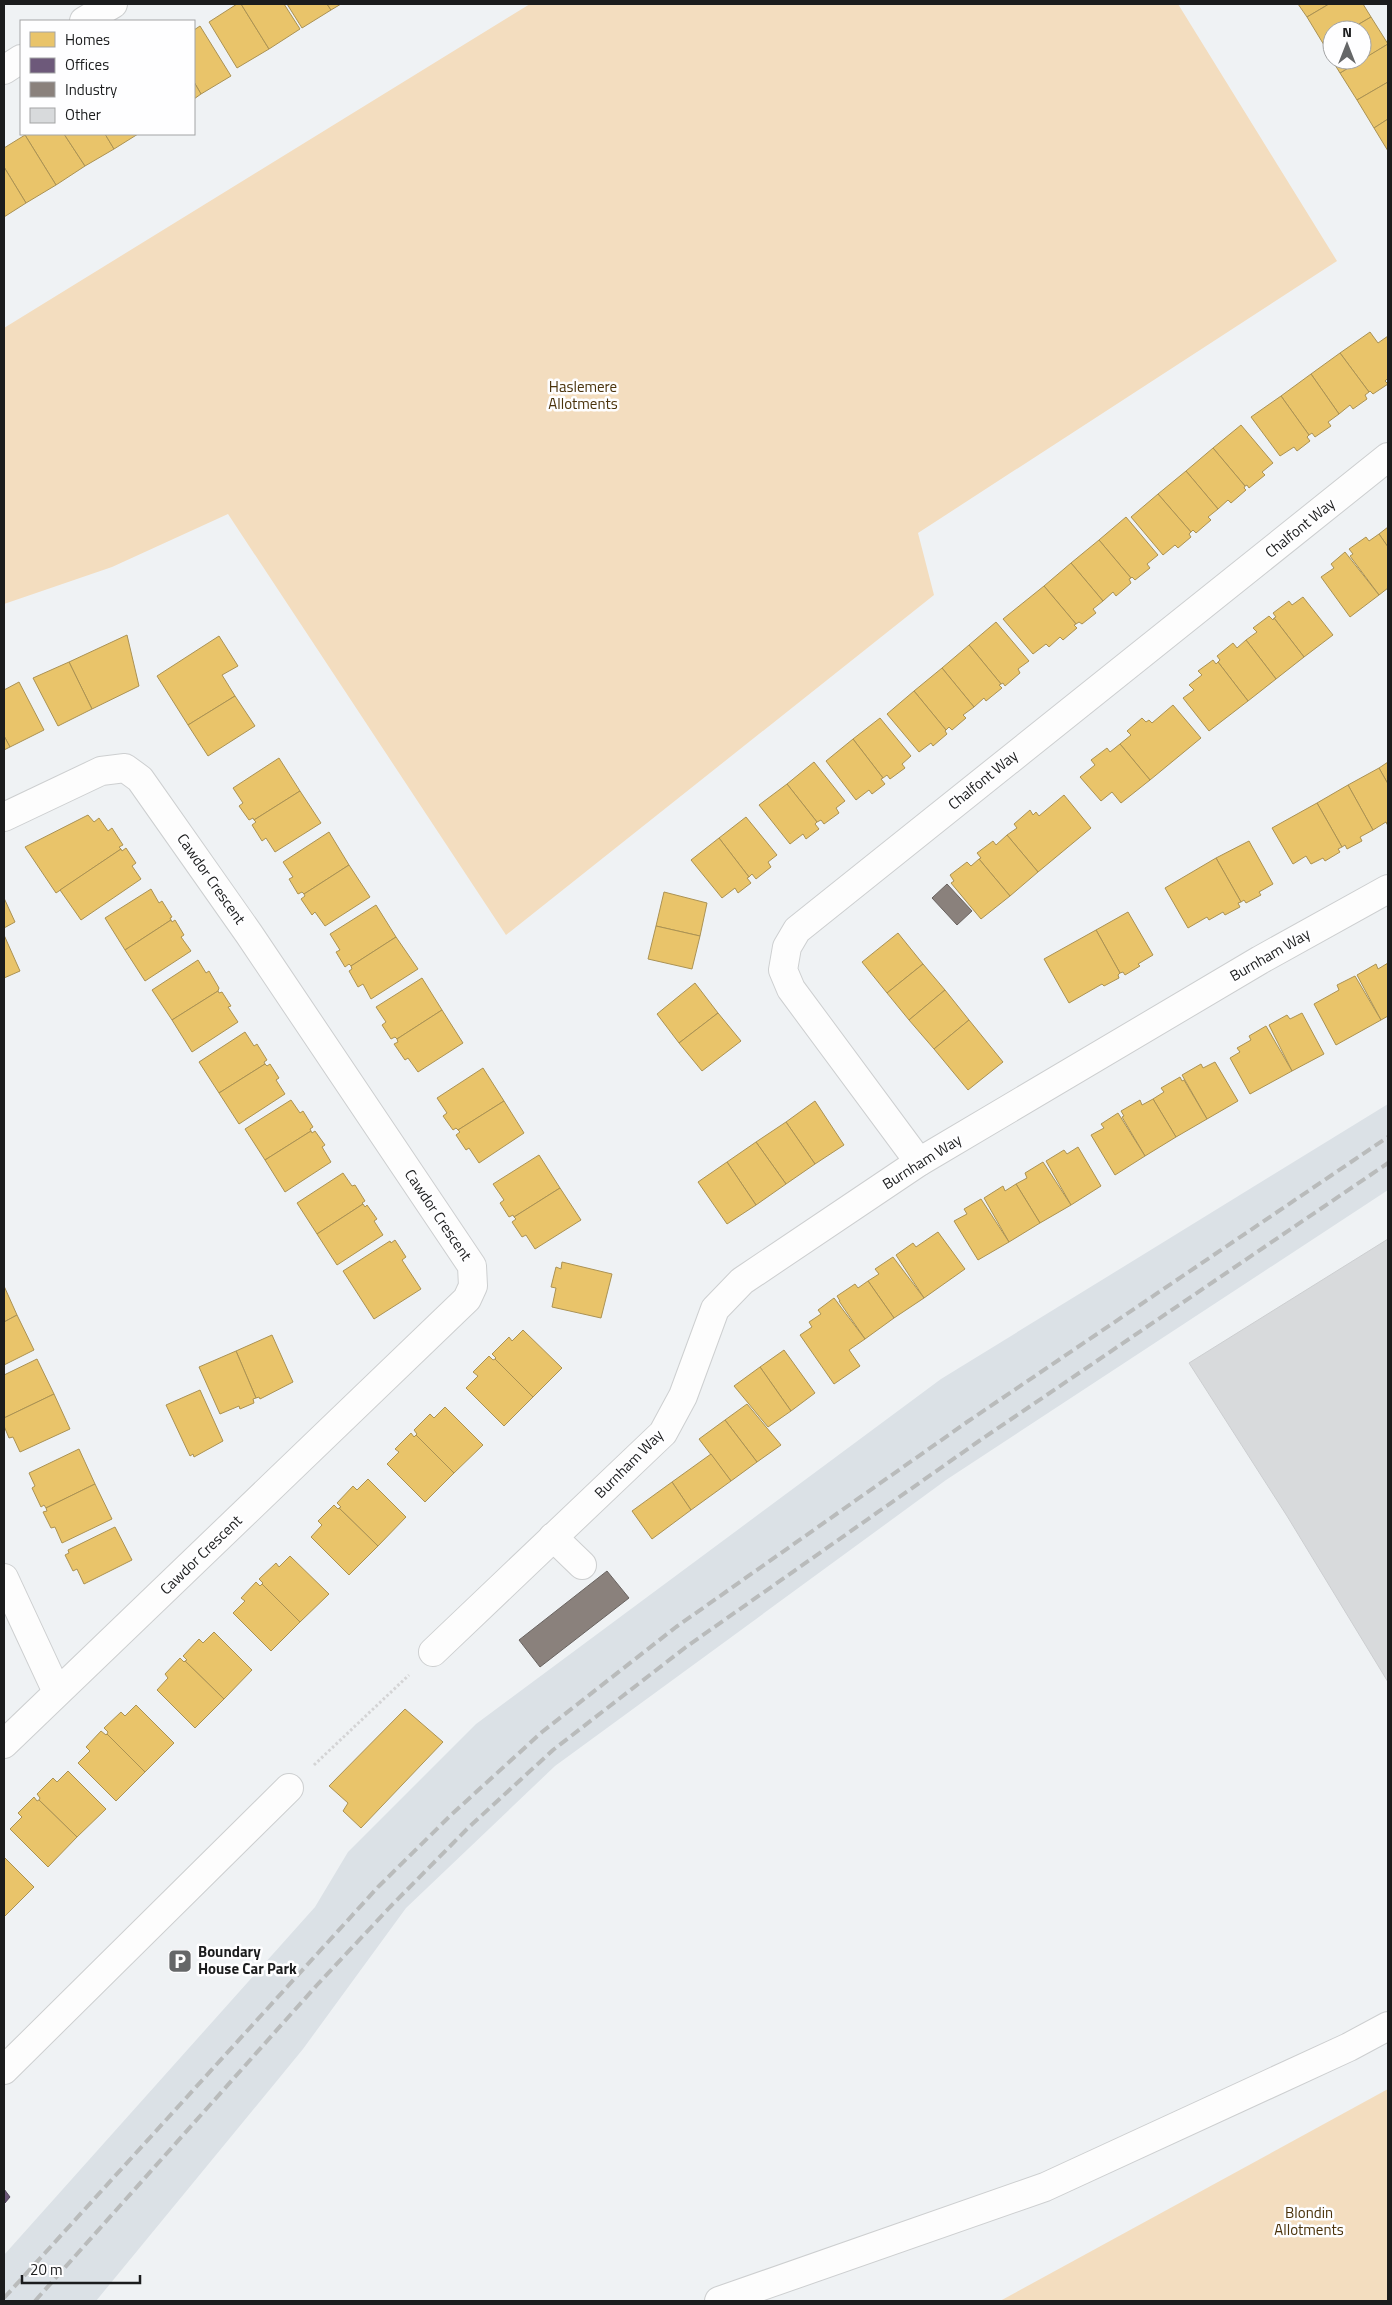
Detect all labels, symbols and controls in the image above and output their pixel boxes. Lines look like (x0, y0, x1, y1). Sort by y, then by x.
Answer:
legend (20, 20, 195, 135)
north arrow (1322, 20, 1372, 70)
text: N (1342, 21, 1352, 42)
text: Homes (65, 28, 110, 51)
text: Offices (65, 53, 109, 76)
text: Industry (65, 78, 117, 101)
text: Other (65, 103, 101, 126)
park label: Haslemere Allotments (548, 375, 618, 415)
street label: Chalfont Way (1260, 492, 1340, 563)
street label: Chalfont Way (943, 744, 1023, 815)
street label: Cawdor Crescent (171, 829, 252, 929)
street label: Burnham Way (1225, 922, 1314, 987)
street label: Burnham Way (878, 1128, 966, 1195)
street label: Cawdor Crescent (399, 1164, 478, 1266)
street label: Burnham Way (589, 1424, 668, 1503)
street label: Cawdor Crescent (154, 1509, 247, 1600)
place label: Boundary House Car Park (198, 1940, 297, 1980)
parking icon: Boundary House Car Park (167, 1948, 193, 1974)
park label: Blondin Allotments (1274, 2201, 1344, 2241)
scale bar (22, 2252, 140, 2284)
text: 20 m (30, 2258, 63, 2281)

